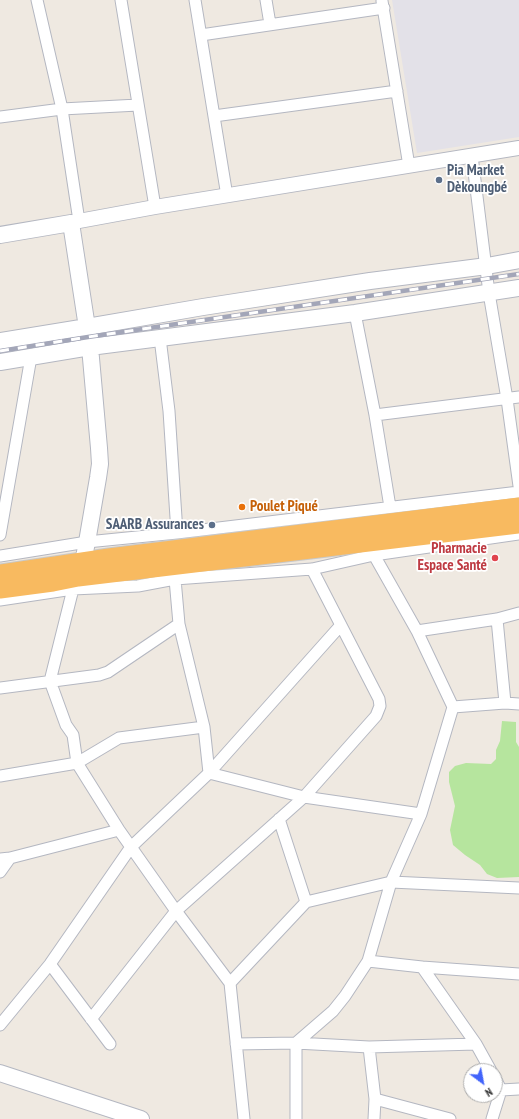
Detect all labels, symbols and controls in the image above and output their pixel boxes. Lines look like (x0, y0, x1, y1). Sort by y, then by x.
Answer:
place label: Pia Market Dèkoungbé (447, 162, 507, 197)
marker: Pia Market Dèkoungbé (434, 175, 444, 185)
place label: Poulet Piqué (250, 498, 318, 516)
marker: Poulet Piqué (237, 502, 247, 512)
place label: SAARB Assurances (106, 516, 204, 534)
marker: SAARB Assurances (207, 520, 217, 530)
place label: Pharmacie Espace Santé (418, 540, 487, 575)
marker: Pharmacie Espace Santé (490, 553, 500, 563)
north arrow (463, 1063, 503, 1103)
text: N (483, 1085, 495, 1100)

